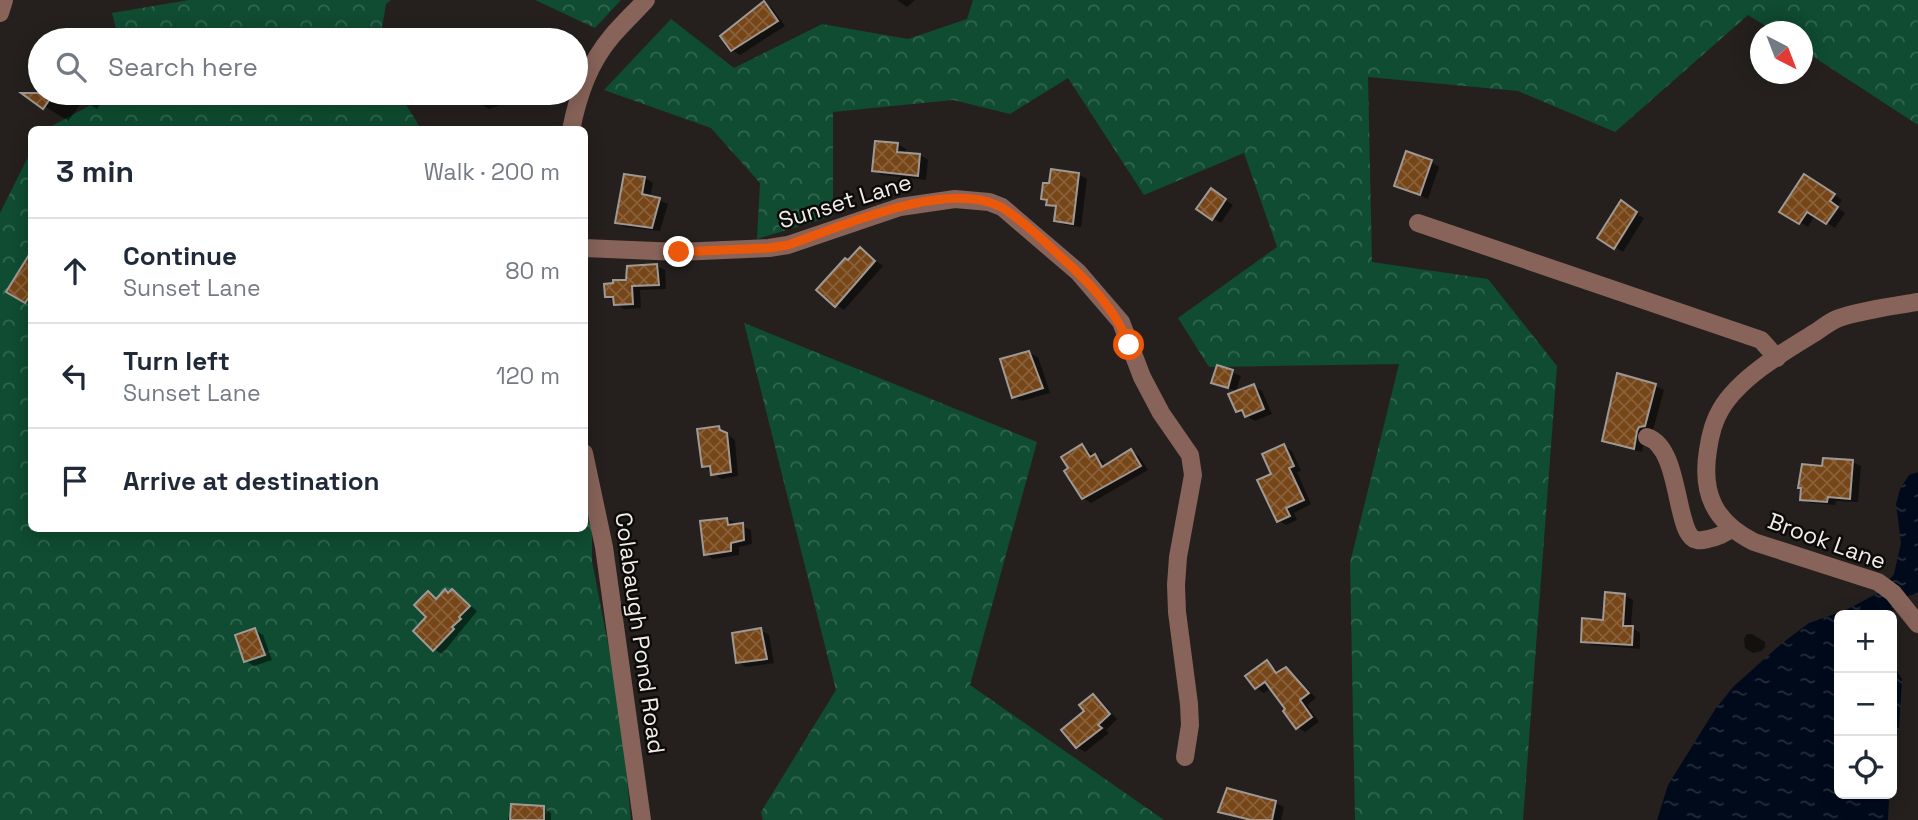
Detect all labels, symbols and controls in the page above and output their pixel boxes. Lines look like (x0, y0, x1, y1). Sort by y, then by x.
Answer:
north arrow (1750, 21, 1813, 84)
search box (28, 28, 588, 105)
icon: search (52, 48, 90, 86)
text: Search here (108, 50, 258, 84)
text: 3 min (56, 152, 134, 191)
text: Walk · 200 m (424, 157, 560, 187)
street label: Sunset Lane (775, 167, 915, 235)
route end (663, 236, 694, 267)
text: Continue (123, 239, 237, 273)
icon: ahead (56, 252, 94, 290)
text: 80 m (505, 256, 560, 286)
text: Sunset Lane (123, 273, 261, 303)
route start (1113, 329, 1144, 360)
text: Turn left (123, 344, 230, 378)
icon: left (56, 357, 94, 395)
text: 120 m (496, 361, 560, 391)
text: Sunset Lane (123, 378, 261, 408)
icon: arrive (56, 462, 94, 500)
text: Arrive at destination (123, 464, 380, 498)
street label: Brook Lane (1764, 506, 1890, 576)
street label: Colabaugh Pond Road (608, 510, 672, 756)
map controls (1834, 610, 1897, 799)
button: + (1834, 610, 1897, 673)
button: − (1834, 673, 1897, 736)
button: locate (1834, 736, 1897, 799)

